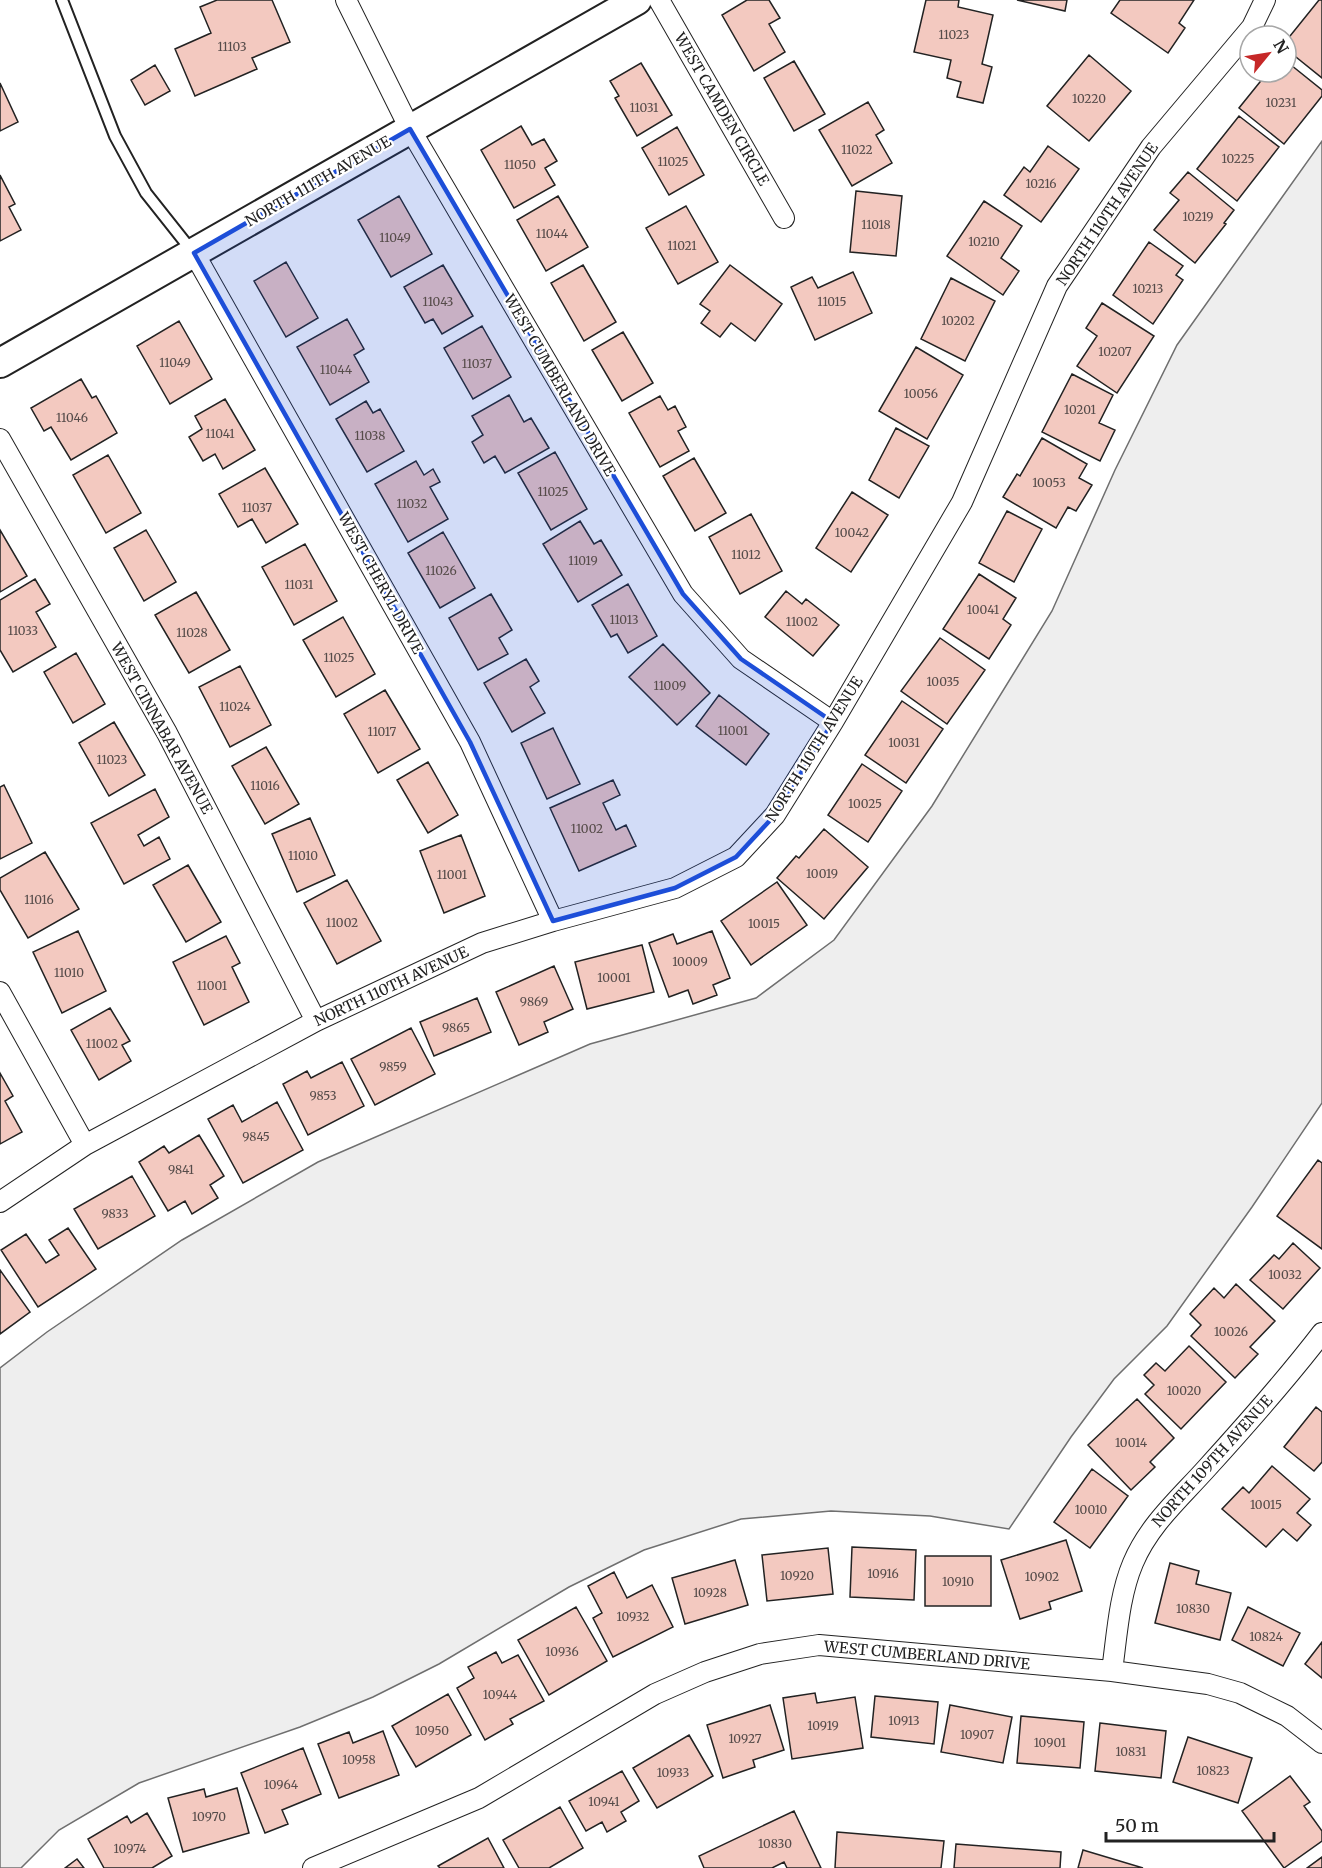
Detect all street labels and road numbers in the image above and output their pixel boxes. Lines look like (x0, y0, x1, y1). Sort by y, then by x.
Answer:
street label: WEST CAMDEN CIRCLE (670, 28, 774, 189)
street label: NORTH 111TH AVENUE (242, 131, 395, 230)
street label: NORTH 110TH AVENUE (1052, 139, 1162, 289)
street label: WEST CUMBERLAND DRIVE (500, 290, 620, 480)
street label: WEST CHERYL DRIVE (334, 508, 428, 657)
street label: WEST CINNABAR AVENUE (106, 638, 217, 817)
street label: NORTH 110TH AVENUE (761, 672, 867, 825)
street label: NORTH 110TH AVENUE (311, 942, 472, 1030)
street label: NORTH 109TH AVENUE (1148, 1391, 1277, 1531)
street label: WEST CUMBERLAND DRIVE (822, 1636, 1031, 1674)

